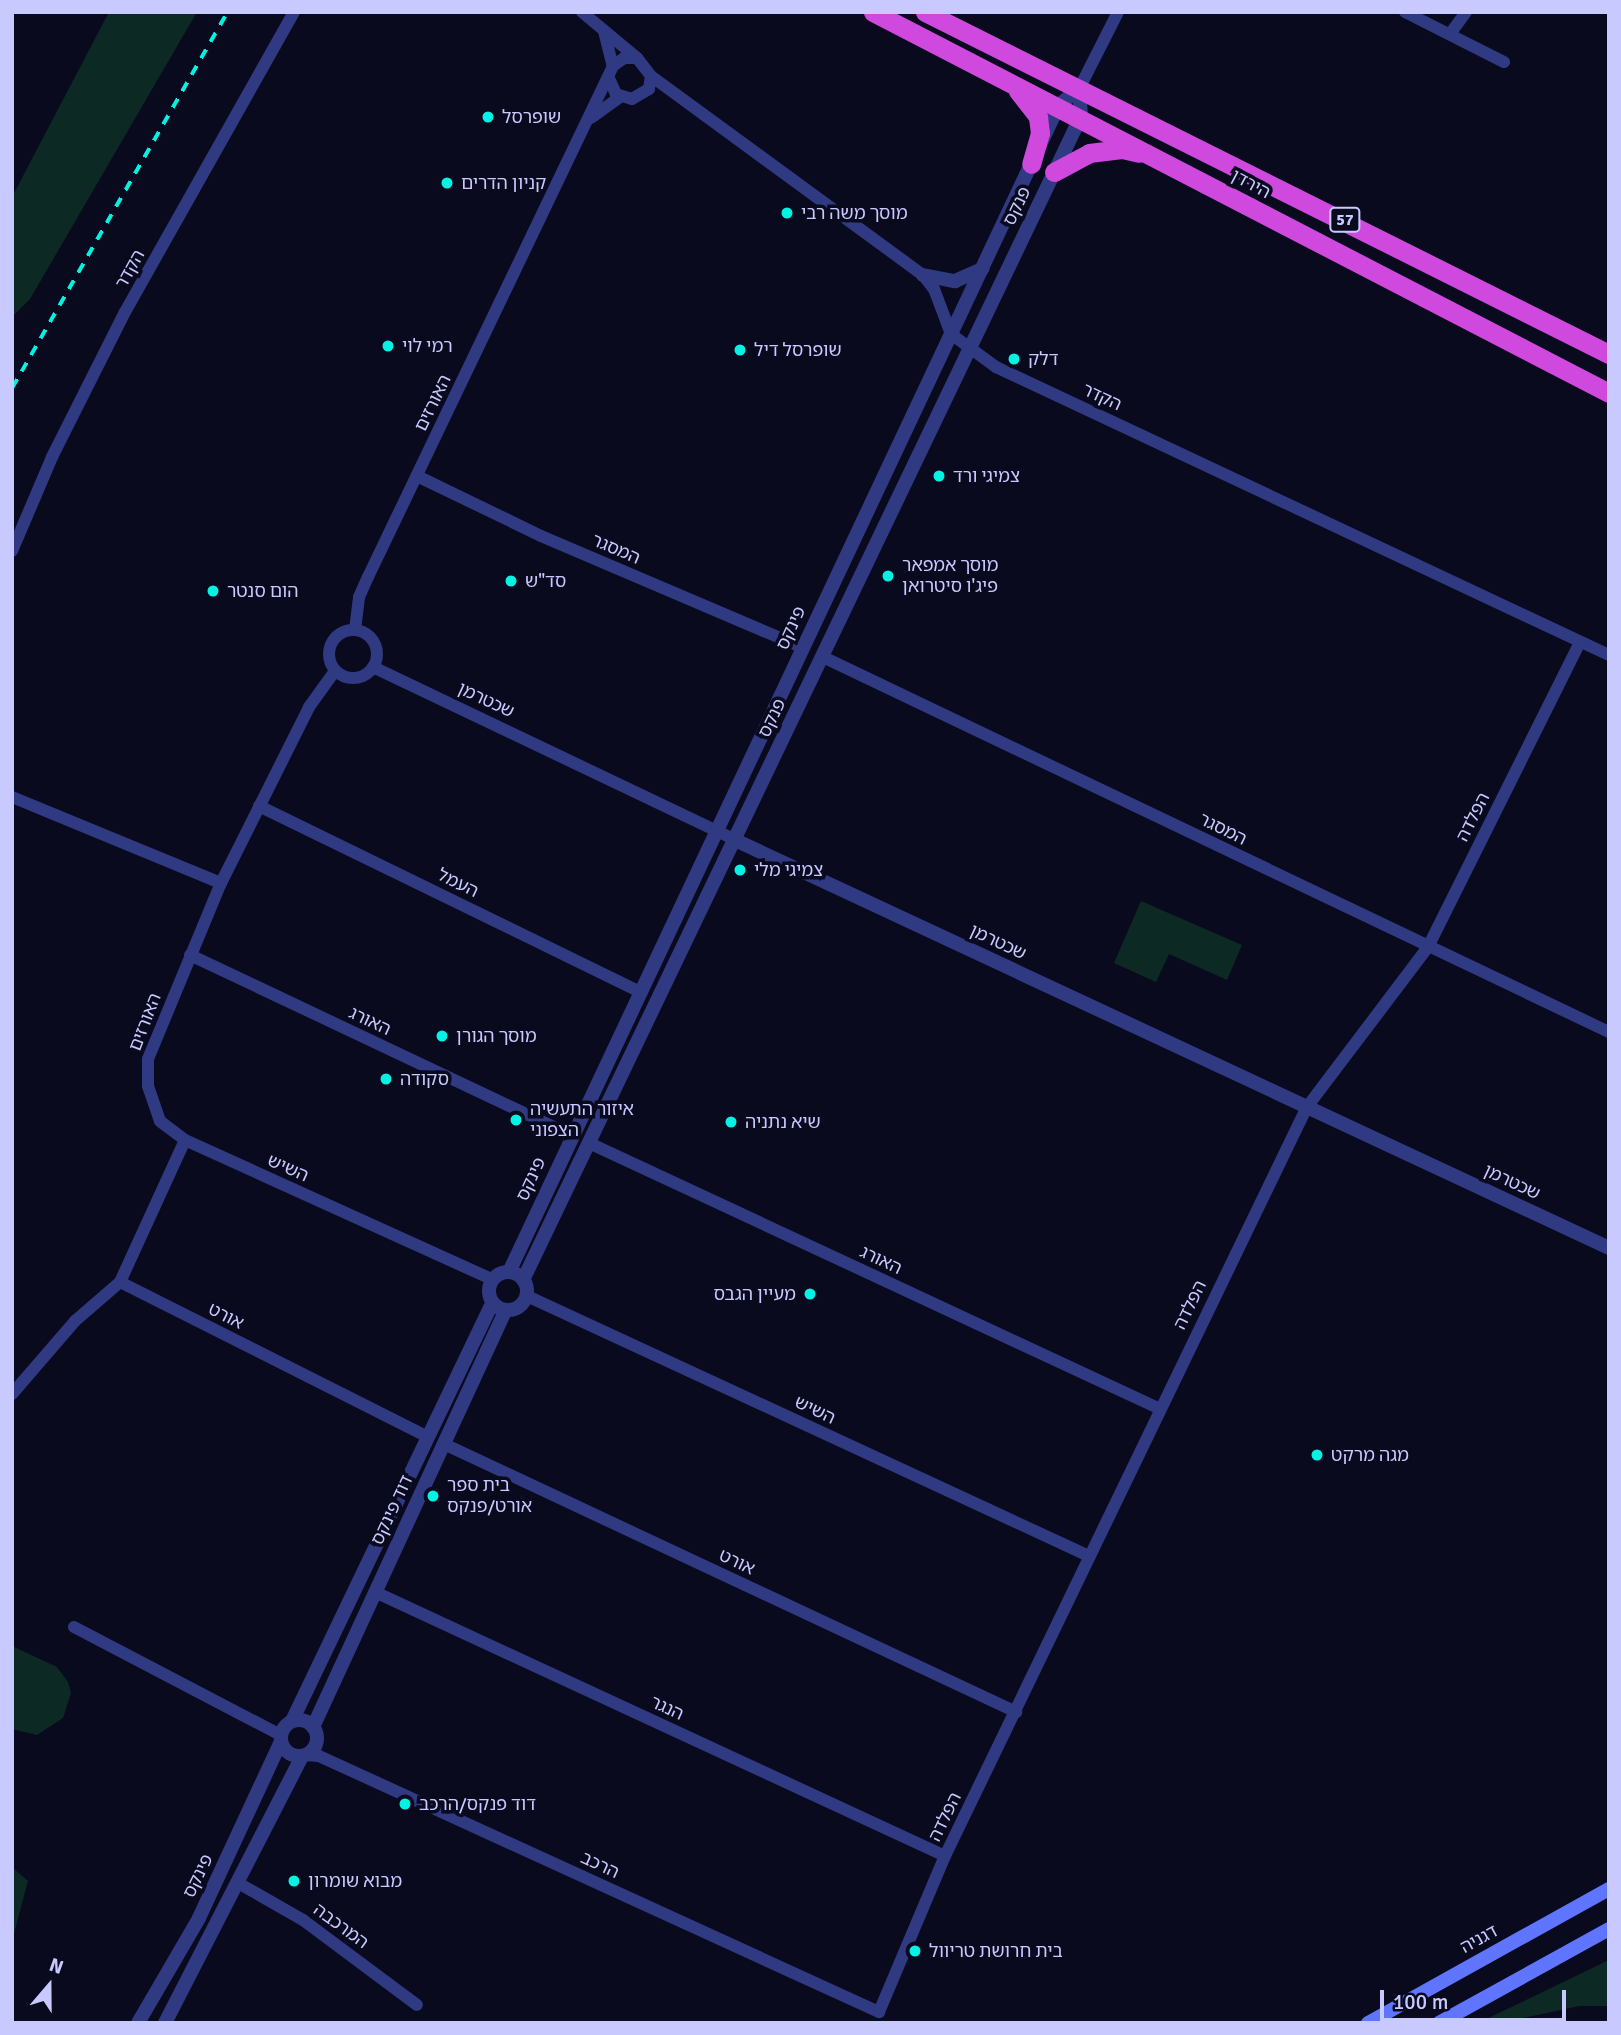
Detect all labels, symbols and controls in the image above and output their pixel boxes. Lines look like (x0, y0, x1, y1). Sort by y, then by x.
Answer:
place label: שופרסל (502, 106, 561, 128)
marker: שופרסל (480, 109, 496, 125)
street label: הירדן (1228, 165, 1274, 203)
place label: קניון הדרים (461, 172, 546, 194)
marker: קניון הדרים (439, 175, 455, 191)
street label: פנקס (998, 183, 1036, 229)
place label: מוסך משה רבי (801, 202, 908, 224)
marker: מוסך משה רבי (779, 205, 795, 221)
road number: 57 (1329, 208, 1361, 232)
street label: הקדר (111, 246, 149, 292)
place label: רמי לוי (402, 335, 453, 357)
marker: רמי לוי (380, 338, 396, 354)
place label: שופרסל דיל (754, 339, 842, 361)
marker: שופרסל דיל (732, 342, 748, 358)
place label: דלק (1028, 348, 1058, 370)
marker: דלק (1006, 351, 1022, 367)
street label: האורזים (410, 371, 456, 435)
street label: הקדר (1079, 379, 1125, 415)
place label: צמיגי ורד (953, 465, 1020, 487)
marker: צמיגי ורד (931, 468, 947, 484)
street label: המסגר (589, 529, 643, 569)
place label: מוסך אמפאר פיג'ו סיטרואן (902, 555, 998, 598)
marker: מוסך אמפאר פיג'ו סיטרואן (880, 568, 896, 584)
place label: סד"ש (525, 570, 566, 592)
marker: סד"ש (503, 573, 519, 589)
place label: הום סנטר (227, 580, 299, 602)
marker: הום סנטר (205, 583, 221, 599)
street label: פינקס (772, 603, 810, 653)
street label: שכטרמן (454, 678, 518, 722)
street label: פנקס (753, 695, 791, 741)
street label: הפלדה (1452, 789, 1494, 845)
street label: המסגר (1196, 808, 1250, 850)
place label: צמיגי מלי (754, 859, 823, 881)
marker: צמיגי מלי (732, 862, 748, 878)
street label: העמל (434, 864, 482, 902)
street label: שכטרמן (966, 920, 1030, 964)
street label: האורזים (124, 990, 166, 1054)
street label: האורג (345, 1002, 395, 1040)
place label: מוסך הגורן (456, 1025, 537, 1047)
marker: מוסך הגורן (434, 1028, 450, 1044)
place label: סקודה (400, 1068, 449, 1090)
marker: סקודה (378, 1071, 394, 1087)
place label: איזור התעשיה הצפוני (530, 1099, 634, 1142)
place label: שיא נתניה (745, 1111, 821, 1133)
marker: איזור התעשיה הצפוני (508, 1112, 524, 1128)
marker: שיא נתניה (723, 1114, 739, 1130)
street label: השיש (264, 1149, 312, 1187)
street label: פינקס (512, 1154, 550, 1204)
street label: שכטרמן (1480, 1160, 1544, 1204)
street label: האורג (856, 1241, 906, 1279)
street label: הפלדה (1169, 1277, 1211, 1333)
place label: מעיין הגבס (714, 1283, 796, 1305)
marker: מעיין הגבס (802, 1286, 818, 1302)
street label: אורט (205, 1298, 247, 1334)
street label: השיש (791, 1391, 839, 1429)
place label: מגה מרקט (1331, 1444, 1409, 1466)
marker: מגה מרקט (1309, 1447, 1325, 1463)
street label: דוד פינקס (366, 1472, 418, 1548)
place label: בית ספר אורט/פנקס (447, 1475, 532, 1518)
marker: בית ספר אורט/פנקס (425, 1488, 441, 1504)
street label: אורט (716, 1544, 758, 1580)
street label: הנגר (647, 1691, 687, 1725)
street label: הפלדה (924, 1789, 966, 1845)
place label: דוד פנקס/הרכב (419, 1793, 536, 1815)
marker: דוד פנקס/הרכב (397, 1796, 413, 1812)
street label: הרכב (577, 1847, 623, 1883)
street label: פינקס (178, 1851, 218, 1901)
place label: מבוא שומרון (308, 1870, 402, 1892)
marker: מבוא שומרון (286, 1873, 302, 1889)
street label: המרכבה (309, 1899, 373, 1953)
street label: דגניה (1457, 1920, 1501, 1958)
place label: בית חרושת טריוול (929, 1940, 1063, 1962)
marker: בית חרושת טריוול (907, 1943, 923, 1959)
north arrow (14, 1951, 84, 2021)
text: N (46, 1953, 66, 1980)
scale bar (1383, 1976, 1568, 2020)
text: 100 m (1393, 1989, 1448, 2015)

